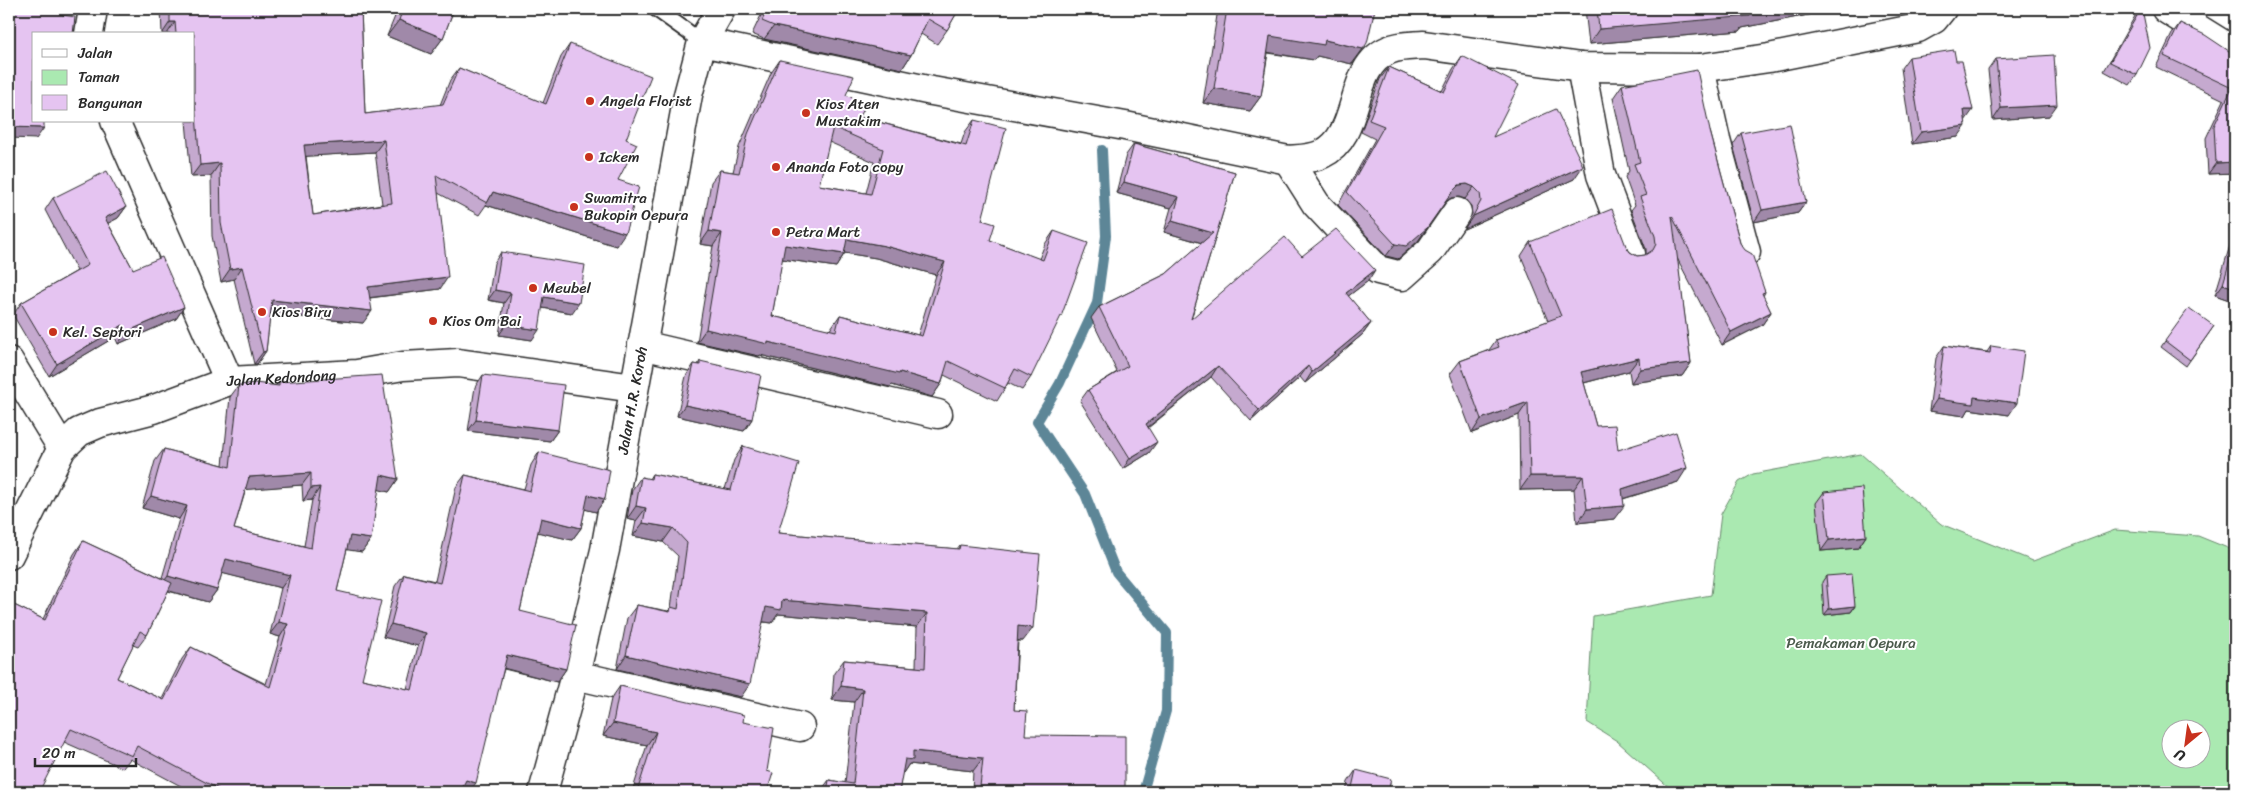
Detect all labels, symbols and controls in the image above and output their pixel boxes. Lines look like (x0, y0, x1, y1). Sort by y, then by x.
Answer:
legend (32, 32, 195, 122)
text: Jalan (77, 40, 112, 66)
text: Taman (78, 64, 120, 90)
place label: Angela Florist (599, 88, 692, 114)
text: Bangunan (78, 90, 142, 116)
place label: Kios Aten Mustakim (816, 91, 881, 134)
marker: Angela Florist (584, 95, 596, 107)
marker: Kios Aten Mustakim (800, 107, 812, 119)
place label: Ickem (598, 144, 640, 170)
marker: Ickem (583, 151, 595, 163)
place label: Ananda Foto copy (785, 154, 904, 180)
marker: Ananda Foto copy (770, 161, 782, 173)
place label: Swamitra Bukopin Oepura (584, 185, 689, 228)
marker: Swamitra Bukopin Oepura (568, 201, 580, 213)
place label: Petra Mart (786, 219, 860, 245)
marker: Petra Mart (770, 226, 782, 238)
place label: Meubel (543, 275, 591, 301)
marker: Meubel (527, 282, 539, 294)
place label: Kios Biru (272, 299, 332, 325)
marker: Kios Biru (256, 306, 268, 318)
place label: Kios Om Bai (443, 308, 522, 334)
marker: Kios Om Bai (427, 315, 439, 327)
place label: Kel. Septori (63, 319, 142, 345)
marker: Kel. Septori (47, 326, 59, 338)
street label: Jalan H.R. Koroh (610, 344, 655, 457)
street label: Jalan Kedondong (225, 362, 337, 394)
park label: Pemakaman Oepura (1786, 630, 1916, 656)
north arrow (2162, 718, 2212, 768)
scale bar (35, 736, 136, 768)
text: 20 m (42, 740, 76, 766)
text: U (2169, 741, 2190, 768)

